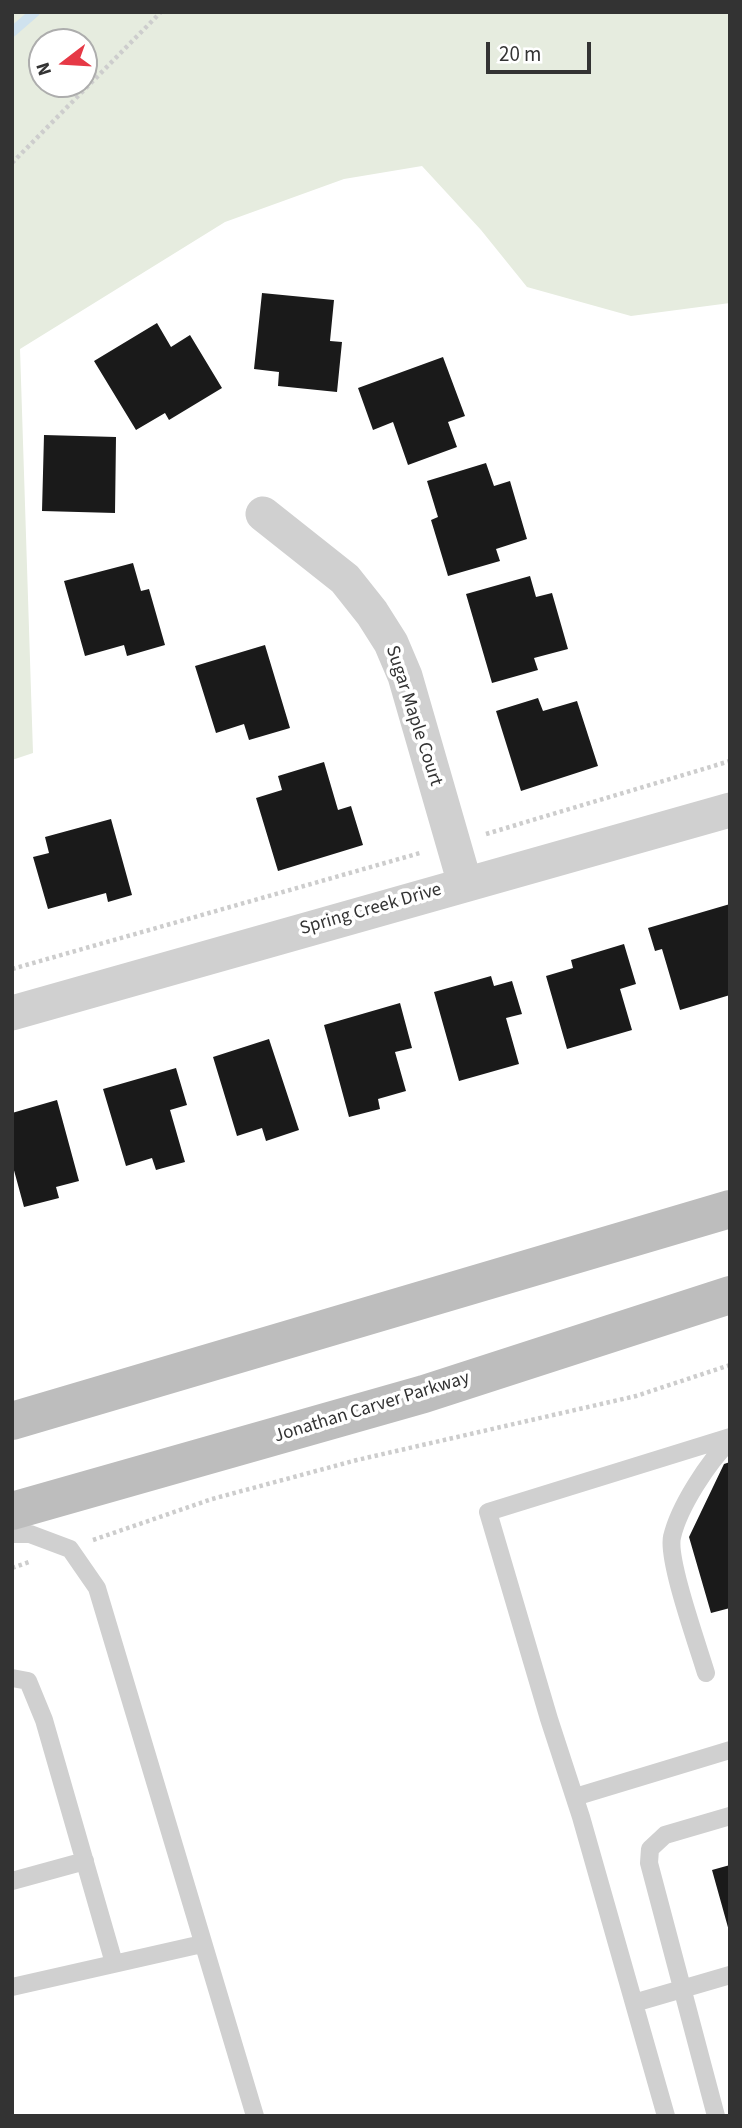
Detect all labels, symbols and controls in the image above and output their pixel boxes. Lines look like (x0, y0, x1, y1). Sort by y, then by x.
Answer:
north arrow (28, 28, 98, 98)
scale bar (490, 28, 595, 72)
text: 20 m (499, 39, 541, 69)
text: N (30, 59, 59, 79)
street label: Sugar Maple Court (380, 643, 446, 789)
street label: Spring Creek Drive (298, 879, 444, 941)
street label: Jonathan Carver Parkway (272, 1367, 472, 1449)

